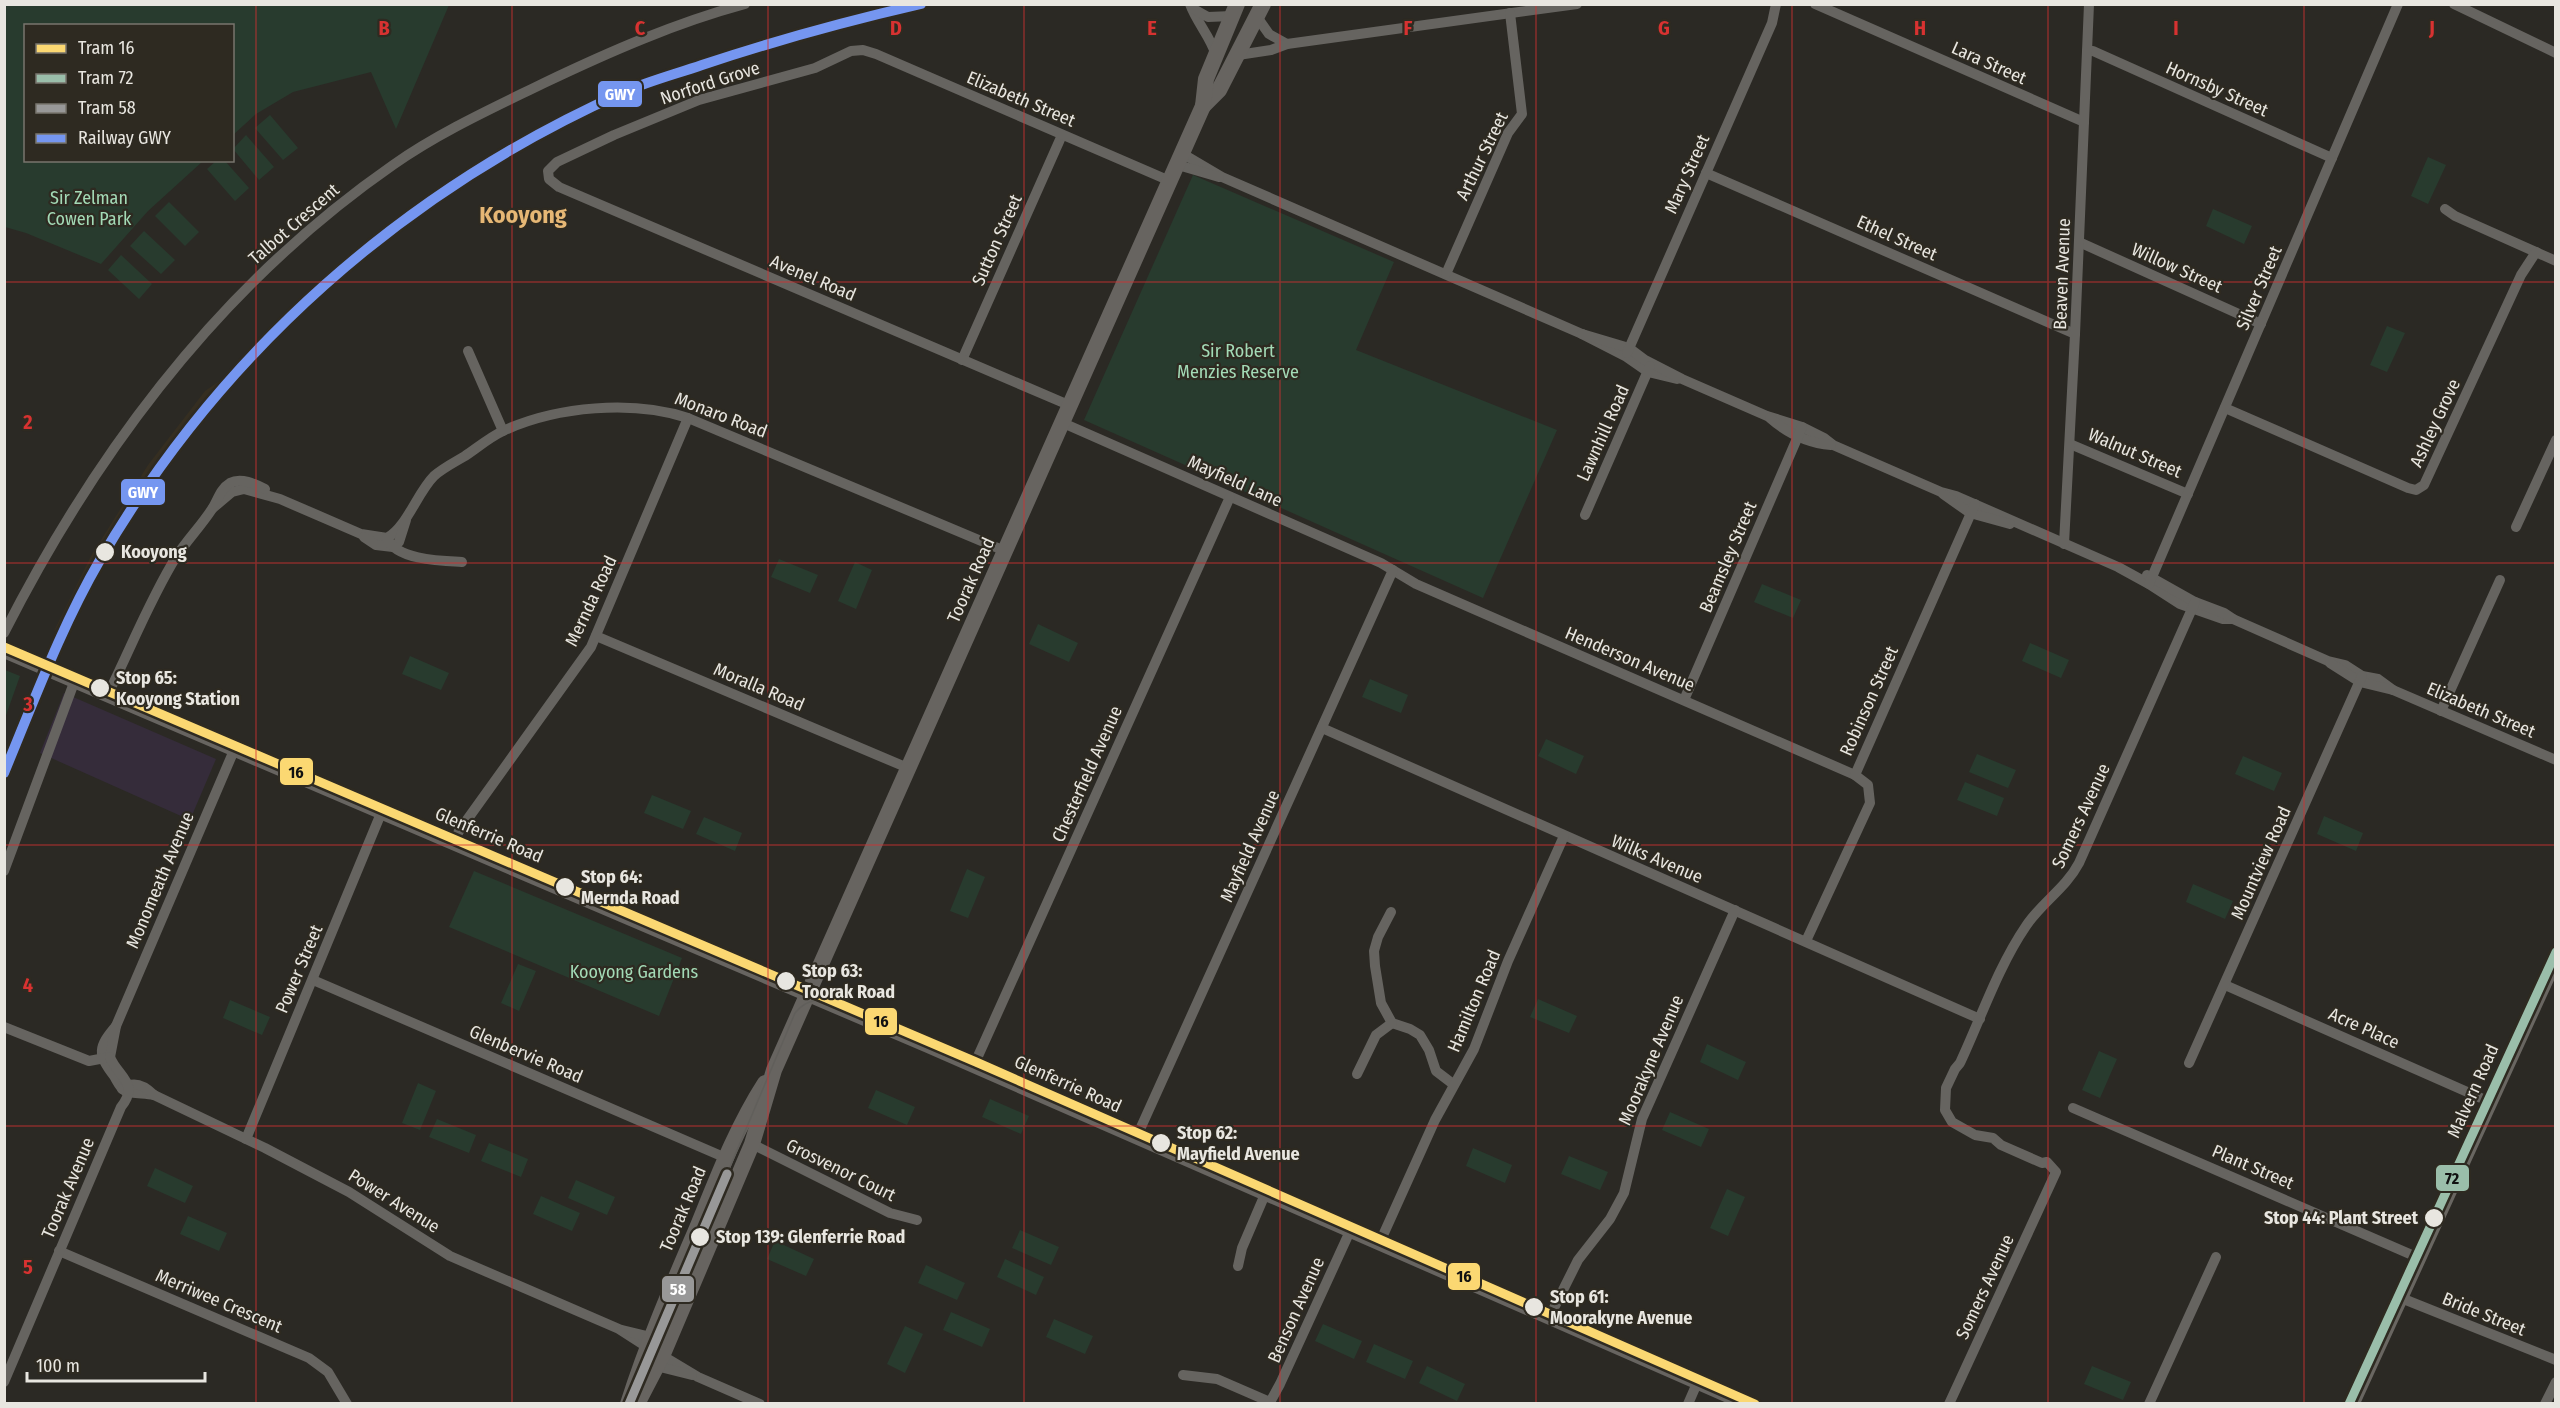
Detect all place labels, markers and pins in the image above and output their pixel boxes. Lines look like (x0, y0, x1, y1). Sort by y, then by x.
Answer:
marker: Kooyong (94, 541, 116, 563)
place label: Kooyong (121, 541, 187, 563)
place label: Stop 65: Kooyong Station (116, 667, 240, 710)
marker: Stop 65: Kooyong Station (89, 677, 111, 699)
place label: Stop 64: Mernda Road (581, 866, 680, 909)
marker: Stop 64: Mernda Road (554, 876, 576, 898)
place label: Stop 63: Toorak Road (802, 960, 895, 1003)
marker: Stop 63: Toorak Road (775, 970, 797, 992)
place label: Stop 62: Mayfield Avenue (1177, 1122, 1300, 1165)
marker: Stop 62: Mayfield Avenue (1150, 1132, 1172, 1154)
place label: Stop 44: Plant Street (2264, 1207, 2419, 1229)
marker: Stop 44: Plant Street (2423, 1207, 2445, 1229)
marker: Stop 139: Glenferrie Road (689, 1226, 711, 1248)
place label: Stop 139: Glenferrie Road (716, 1226, 905, 1248)
place label: Stop 61: Moorakyne Avenue (1550, 1286, 1692, 1329)
marker: Stop 61: Moorakyne Avenue (1523, 1296, 1545, 1318)

